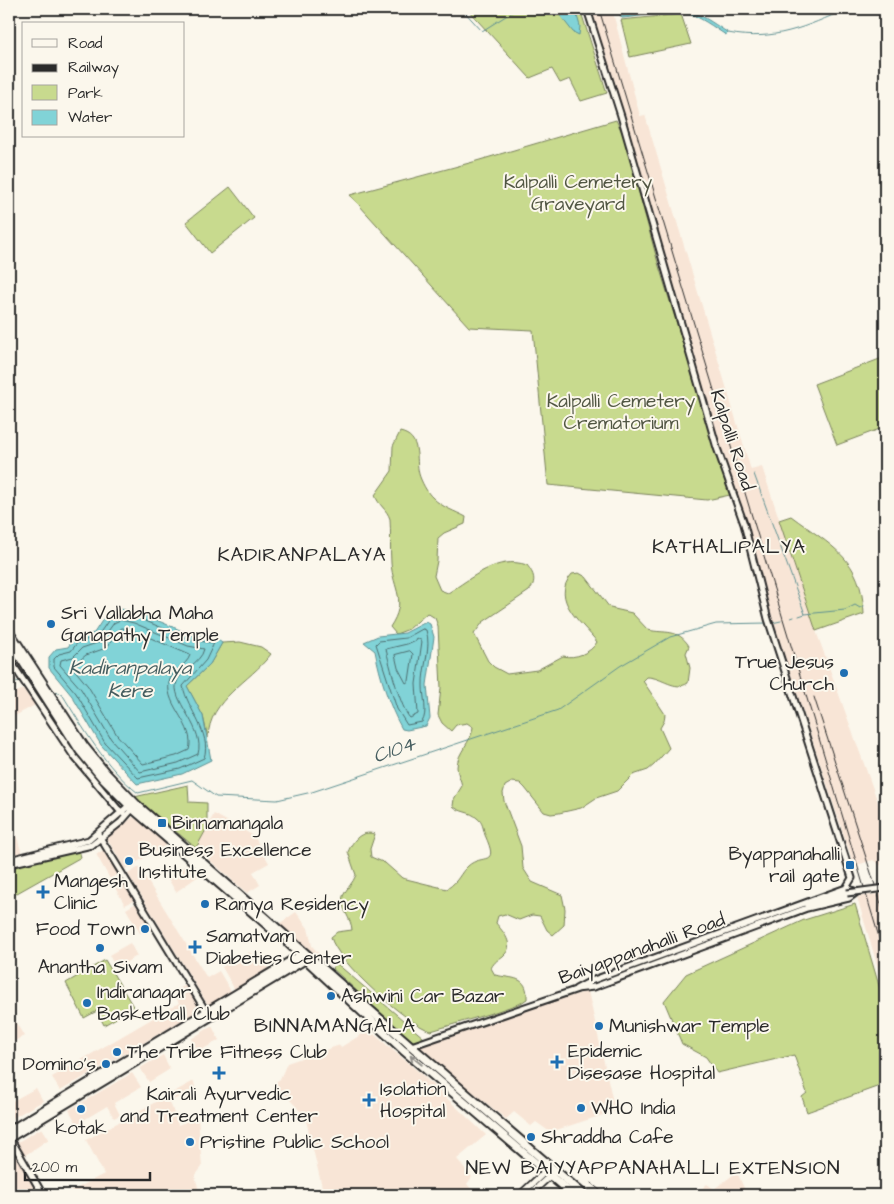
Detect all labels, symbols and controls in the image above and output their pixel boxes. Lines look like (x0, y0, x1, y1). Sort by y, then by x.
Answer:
legend (22, 22, 185, 138)
text: Road (68, 33, 103, 54)
text: Railway (68, 57, 119, 79)
text: Park (68, 83, 103, 104)
text: Water (68, 107, 112, 128)
park label: Kalpalli Cemetery Graveyard (504, 169, 653, 219)
street label: Kalpalli Road (703, 386, 761, 494)
park label: Kalpalli Cemetery Crematorium (547, 388, 696, 437)
district label: KATHALIPALYA (652, 533, 806, 561)
district label: KADIRANPALAYA (217, 541, 387, 569)
place label: Sri Vallabha Maha Ganapathy Temple (61, 600, 219, 650)
marker: Sri Vallabha Maha Ganapathy Temple (45, 618, 57, 630)
place label: True Jesus Church (735, 649, 835, 698)
water label: Kadiranpalaya Kere (69, 654, 192, 705)
marker: True Jesus Church (838, 667, 850, 679)
water label: C104 (369, 729, 420, 770)
place label: Binnamangala (172, 810, 283, 838)
marker: Binnamangala (156, 817, 168, 829)
place label: Business Excellence Institute (139, 837, 312, 886)
place label: Byappanahalli rail gate (728, 841, 840, 891)
marker: Business Excellence Institute (123, 855, 135, 867)
marker: Byappanahalli rail gate (844, 859, 856, 871)
place label: Mangesh Clinic (54, 868, 128, 917)
marker: Mangesh Clinic (36, 885, 50, 899)
place label: Ramya Residency (215, 891, 369, 919)
marker: Ramya Residency (199, 898, 211, 910)
street label: Baiyappanahalli Road (555, 906, 730, 993)
place label: Food Town (36, 916, 135, 943)
marker: Food Town (139, 923, 151, 935)
place label: Samatvam Diabeties Center (206, 923, 352, 972)
marker: Samatvam Diabeties Center (188, 940, 202, 954)
marker: Anantha Sivam (94, 942, 106, 954)
place label: Anantha Sivam (38, 954, 163, 981)
place label: Indiranagar Basketball Club (97, 979, 230, 1028)
place label: Ashwini Car Bazar (341, 983, 505, 1010)
marker: Ashwini Car Bazar (325, 990, 337, 1002)
marker: Indiranagar Basketball Club (81, 997, 93, 1009)
district label: BINNAMANGALA (254, 1012, 416, 1040)
place label: Munishwar Temple (609, 1013, 770, 1040)
marker: Munishwar Temple (593, 1020, 605, 1032)
place label: Epidemic Disesase Hospital (568, 1038, 715, 1087)
place label: The Tribe Fitness Club (127, 1039, 327, 1066)
marker: The Tribe Fitness Club (111, 1046, 123, 1058)
place label: Domino's (23, 1051, 96, 1078)
one-way arrow (410, 1055, 423, 1066)
marker: Epidemic Disesase Hospital (550, 1055, 564, 1069)
marker: Domino's (100, 1058, 112, 1070)
marker: Kairali Ayurvedic and Treatment Center (212, 1066, 226, 1080)
place label: Isolation Hospital (380, 1076, 447, 1125)
place label: Kairali Ayurvedic and Treatment Center (120, 1081, 319, 1130)
marker: Isolation Hospital (362, 1093, 376, 1107)
place label: WHO India (591, 1095, 676, 1122)
marker: WHO India (575, 1102, 587, 1114)
marker: kotak (75, 1103, 87, 1115)
place label: kotak (55, 1115, 107, 1142)
place label: Shraddha Cafe (541, 1124, 674, 1151)
place label: Pristine Public School (200, 1129, 389, 1156)
marker: Shraddha Cafe (525, 1131, 537, 1143)
marker: Pristine Public School (184, 1136, 196, 1148)
scale bar (25, 1149, 150, 1181)
district label: NEW BAIYYAPPANAHALLI EXTENSION (465, 1154, 841, 1182)
text: 200 m (32, 1157, 78, 1178)

